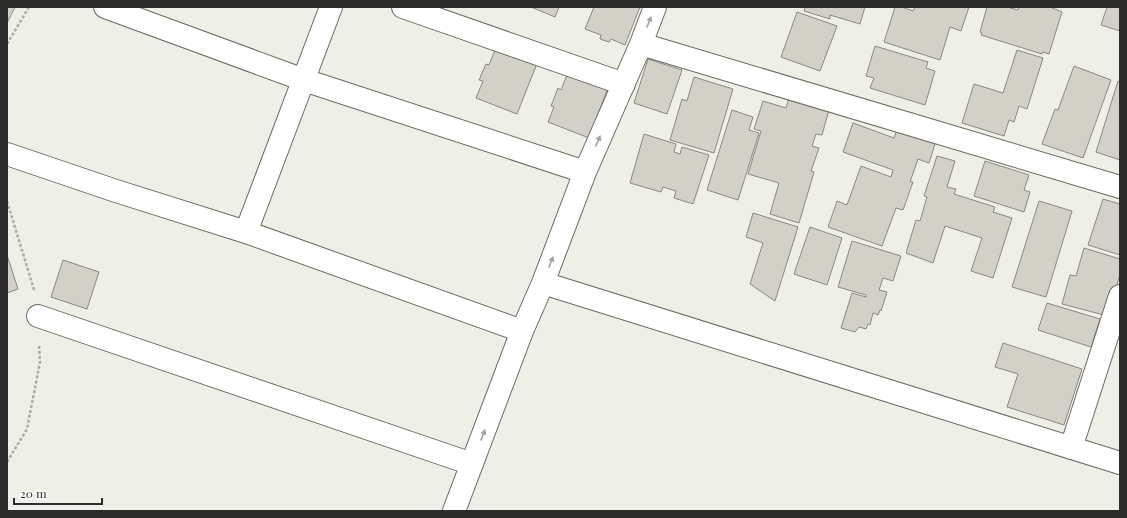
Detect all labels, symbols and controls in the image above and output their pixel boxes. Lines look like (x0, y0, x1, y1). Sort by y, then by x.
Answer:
one-way arrow (647, 15, 653, 27)
one-way arrow (596, 135, 602, 147)
one-way arrow (548, 256, 554, 268)
one-way arrow (480, 429, 486, 441)
scale bar (14, 480, 102, 506)
text: 20 m (20, 485, 47, 501)

